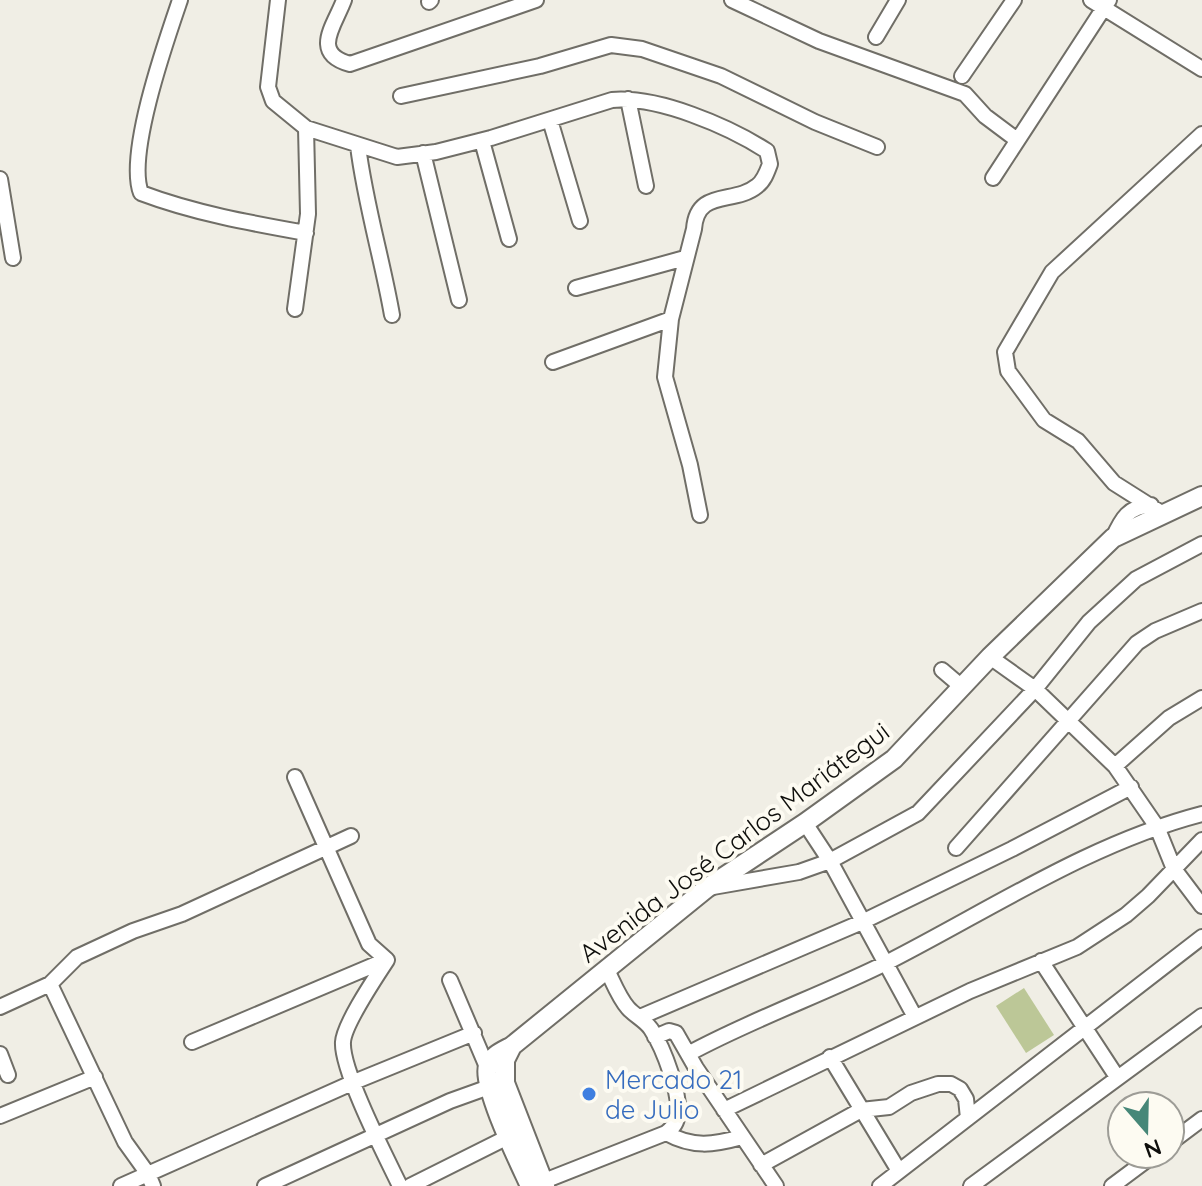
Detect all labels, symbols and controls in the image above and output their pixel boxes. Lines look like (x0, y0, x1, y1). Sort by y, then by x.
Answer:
street label: Avenida José Carlos Mariátegui (572, 715, 896, 969)
place label: Mercado 21 de Julio (605, 1063, 742, 1126)
marker: Mercado 21 de Julio (580, 1085, 598, 1103)
north arrow (1106, 1090, 1186, 1170)
text: N (1140, 1133, 1165, 1165)

